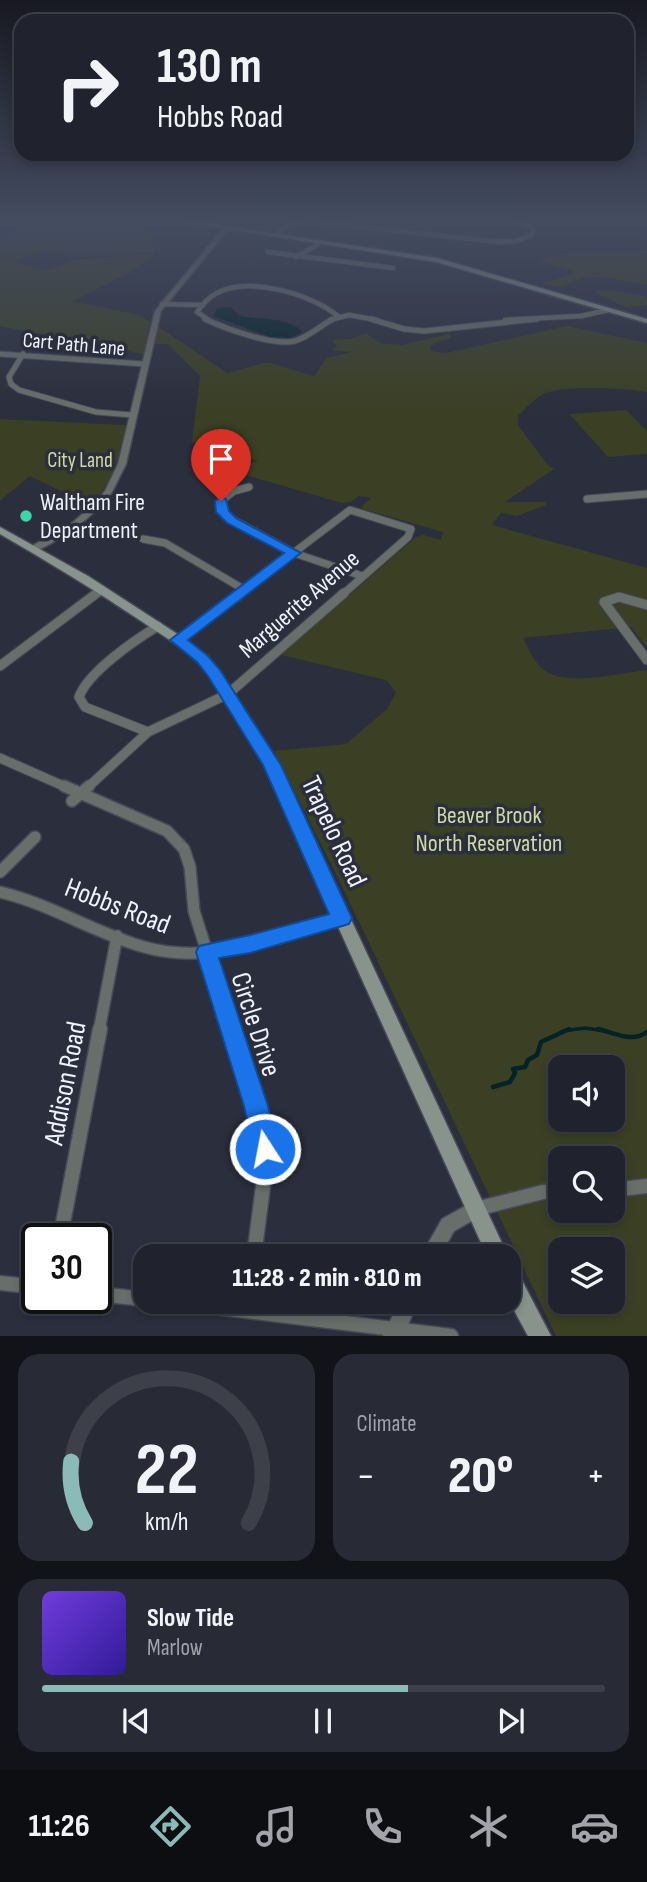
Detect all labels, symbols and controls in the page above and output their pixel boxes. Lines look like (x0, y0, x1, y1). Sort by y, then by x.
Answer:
text: 130 m (157, 38, 262, 97)
icon: right (42, 42, 133, 133)
text: Hobbs Road (157, 98, 283, 137)
street label: Cart Path Lane (22, 328, 126, 361)
pin (191, 429, 251, 501)
icon: arrive (202, 440, 240, 478)
park label: City Land (47, 448, 113, 473)
place label: Waltham Fire Department (40, 488, 145, 545)
marker: Waltham Fire Department (18, 508, 34, 524)
street label: Marguerite Avenue (233, 544, 365, 664)
street label: Trapelo Road (294, 771, 374, 892)
park label: Beaver Brook North Reservation (416, 801, 562, 858)
street label: Hobbs Road (60, 871, 175, 942)
street label: Circle Drive (223, 968, 288, 1081)
street label: Addison Road (37, 1019, 94, 1149)
map controls (548, 1055, 625, 1314)
button: sound (548, 1055, 625, 1132)
position arrow (228, 1112, 302, 1186)
button: search (548, 1146, 625, 1223)
speed limit sign: 30 (21, 1223, 112, 1314)
button: layers (548, 1237, 625, 1314)
text: 11:28 · 2 min · 810 m (232, 1263, 422, 1294)
text: Climate (357, 1410, 416, 1438)
text: 22 (134, 1428, 198, 1516)
text: 20° (448, 1445, 513, 1508)
text: − (357, 1454, 375, 1499)
text: + (586, 1454, 605, 1499)
text: km/h (145, 1507, 188, 1538)
text: Slow Tide (147, 1603, 234, 1634)
text: Marlow (147, 1634, 203, 1662)
icon: previous (117, 1702, 155, 1740)
icon: pause (304, 1702, 342, 1740)
icon: next (492, 1702, 530, 1740)
icon: directions (146, 1802, 195, 1851)
icon: music (252, 1802, 301, 1851)
icon: phone (358, 1802, 407, 1851)
icon: climate (464, 1802, 513, 1851)
icon: car (570, 1802, 619, 1851)
text: 11:26 (28, 1807, 90, 1846)

